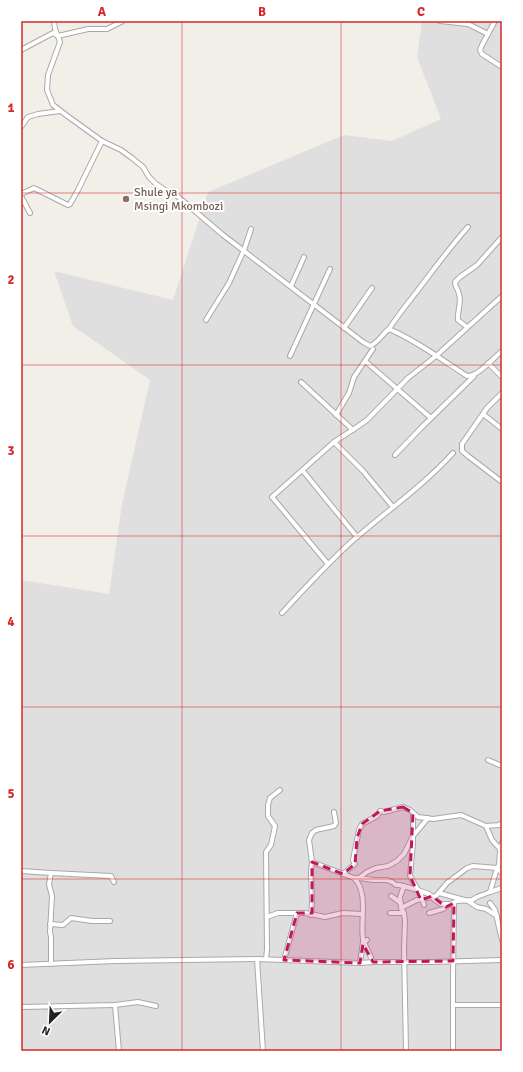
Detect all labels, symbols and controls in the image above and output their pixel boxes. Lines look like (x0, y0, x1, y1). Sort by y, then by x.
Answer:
text: A (98, 4, 107, 20)
text: B (258, 4, 266, 20)
text: C (417, 4, 425, 20)
text: 1 (7, 100, 15, 116)
place label: Shule ya Msingi Mkombozi (134, 185, 223, 214)
marker: Shule ya Msingi Mkombozi (121, 194, 131, 204)
text: 2 (7, 272, 15, 288)
text: 3 (7, 443, 15, 459)
text: 4 (7, 614, 15, 630)
text: 5 (7, 786, 15, 802)
text: 6 (7, 957, 15, 973)
north arrow (30, 1002, 70, 1042)
text: N (40, 1023, 52, 1038)

